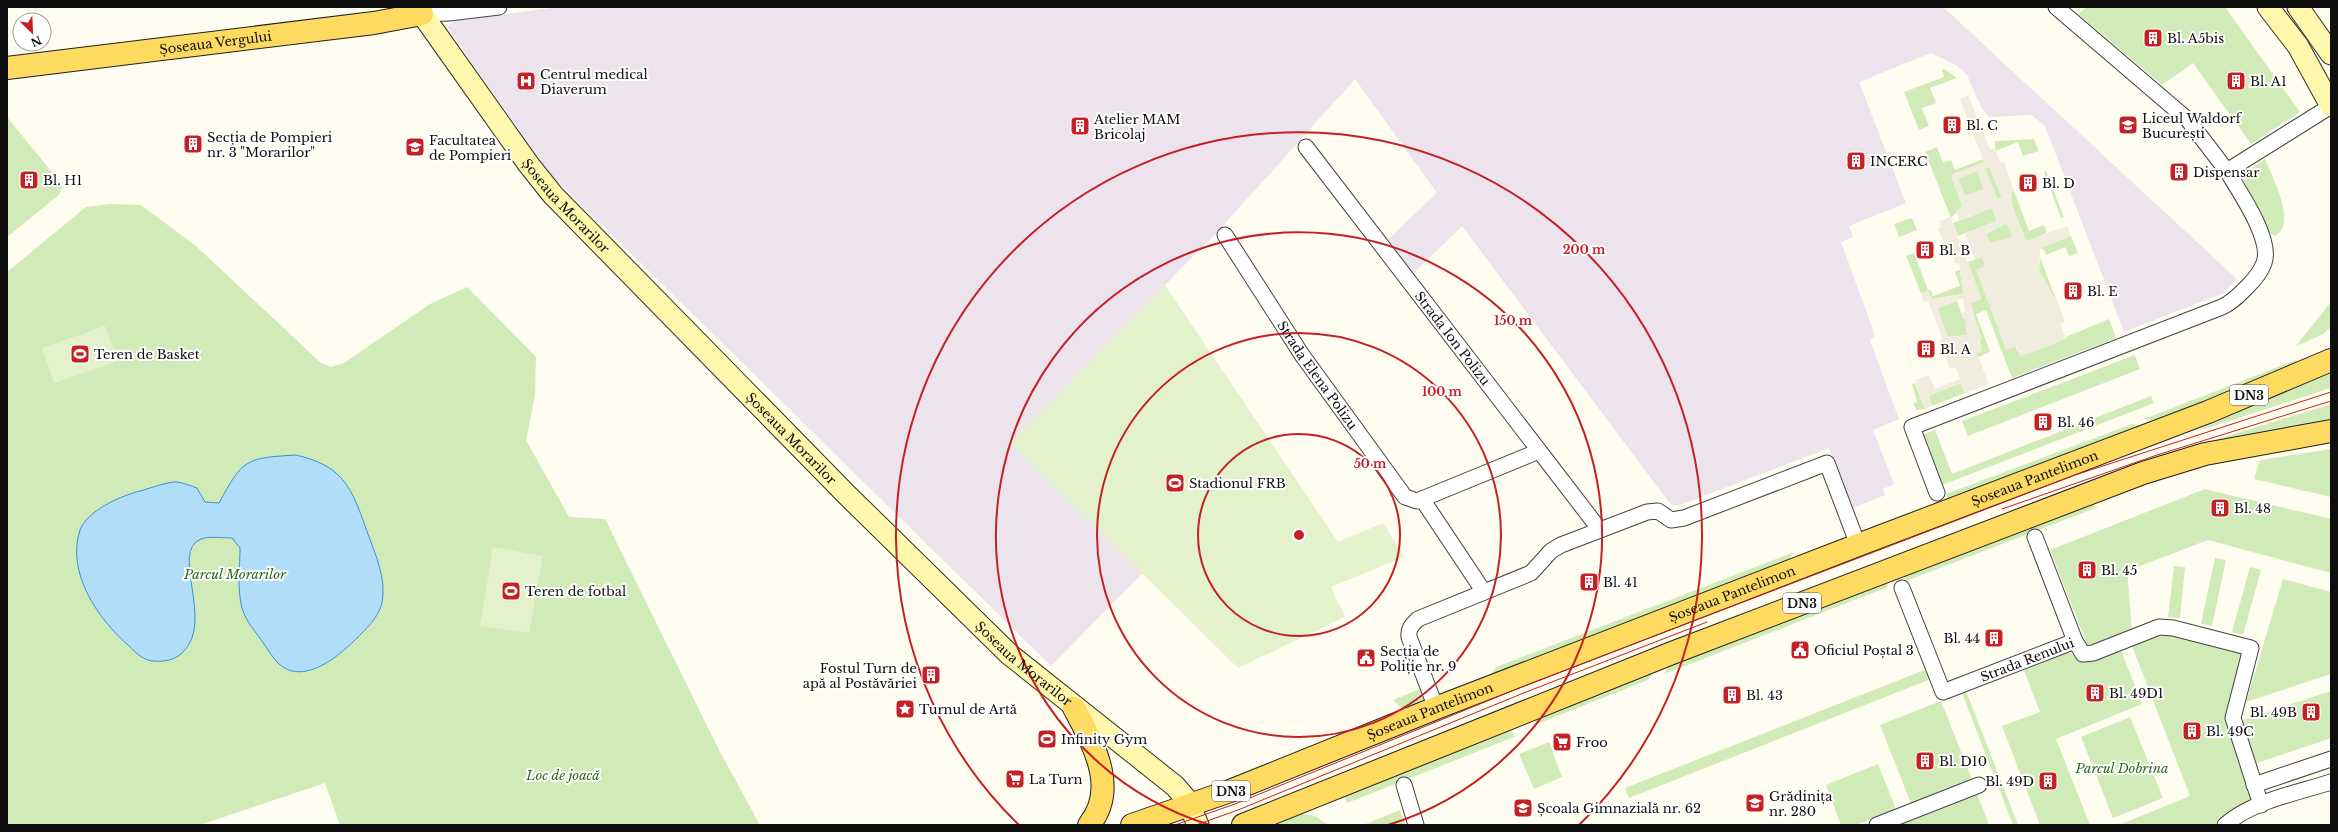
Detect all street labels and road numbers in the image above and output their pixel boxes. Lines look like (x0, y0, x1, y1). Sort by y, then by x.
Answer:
street label: Șoseaua Vergului (158, 27, 273, 58)
street label: Șoseaua Morarilor (518, 155, 614, 257)
street label: Strada Ion Polizu (1411, 288, 1494, 389)
street label: Strada Elena Polizu (1274, 318, 1362, 433)
road number: DN3 (2230, 385, 2268, 405)
street label: Șoseaua Morarilor (742, 389, 841, 488)
street label: Șoseaua Pantelimon (1969, 446, 2100, 510)
street label: Șoseaua Pantelimon (1666, 562, 1798, 626)
road number: DN3 (1783, 593, 1821, 613)
street label: Șoseaua Morarilor (972, 617, 1076, 710)
street label: Strada Renului (1978, 634, 2077, 685)
street label: Șoseaua Pantelimon (1364, 678, 1495, 744)
road number: DN3 (1212, 781, 1250, 801)

